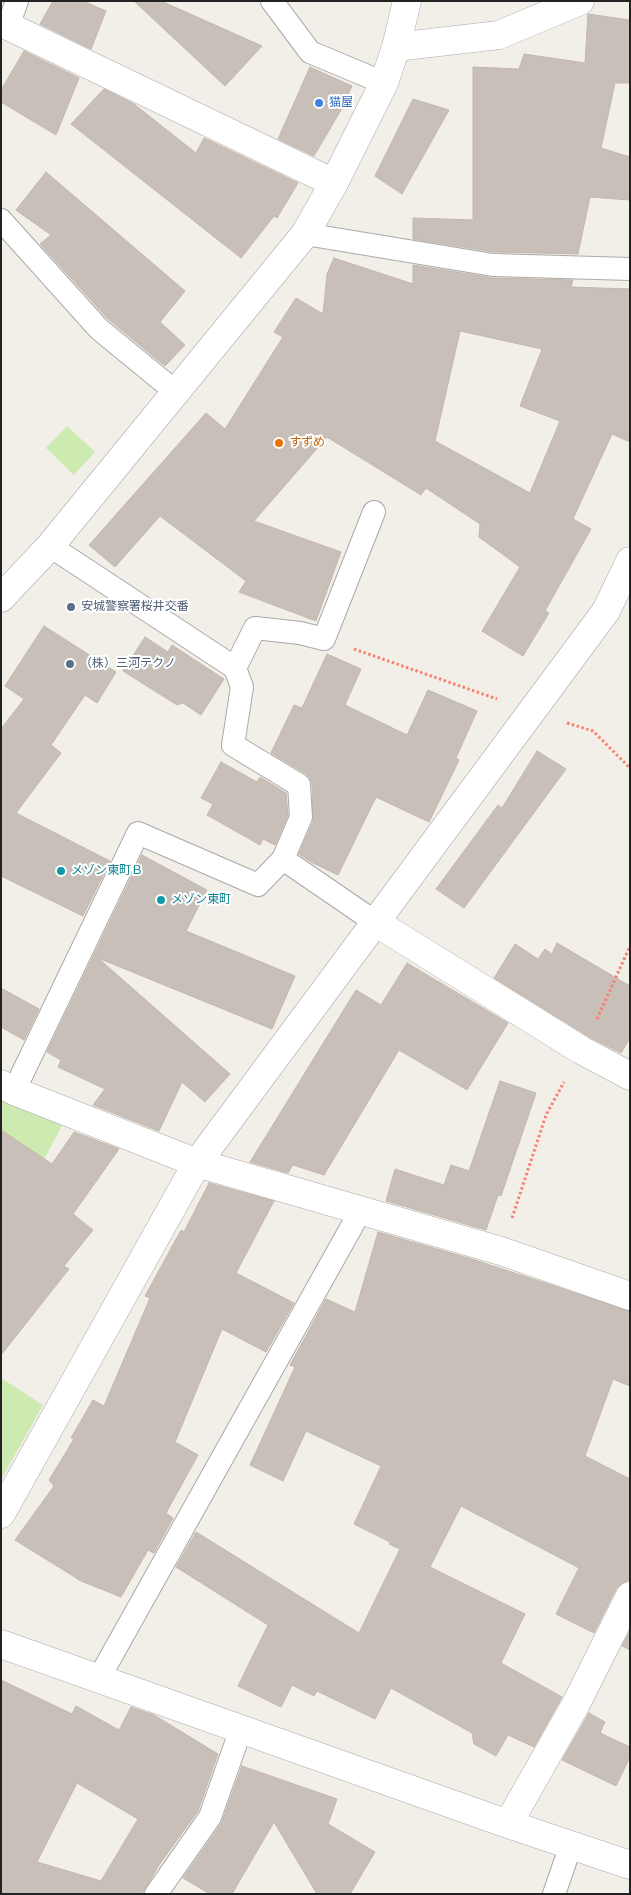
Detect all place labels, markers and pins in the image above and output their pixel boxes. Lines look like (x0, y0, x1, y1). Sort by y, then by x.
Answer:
place label: 猫屋 (329, 96, 353, 110)
marker: 猫屋 (313, 97, 325, 109)
place label: すずめ (289, 436, 325, 450)
marker: すずめ (273, 437, 285, 449)
place label: 安城警察署桜井交番 (81, 600, 189, 614)
marker: 安城警察署桜井交番 (65, 601, 77, 613)
place label: （株）三河テクノ (80, 657, 176, 671)
marker: （株）三河テクノ (64, 658, 76, 670)
place label: メゾン東町Ｂ (71, 864, 143, 878)
marker: メゾン東町Ｂ (55, 865, 67, 877)
place label: メゾン東町 (171, 893, 231, 907)
marker: メゾン東町 (155, 894, 167, 906)

